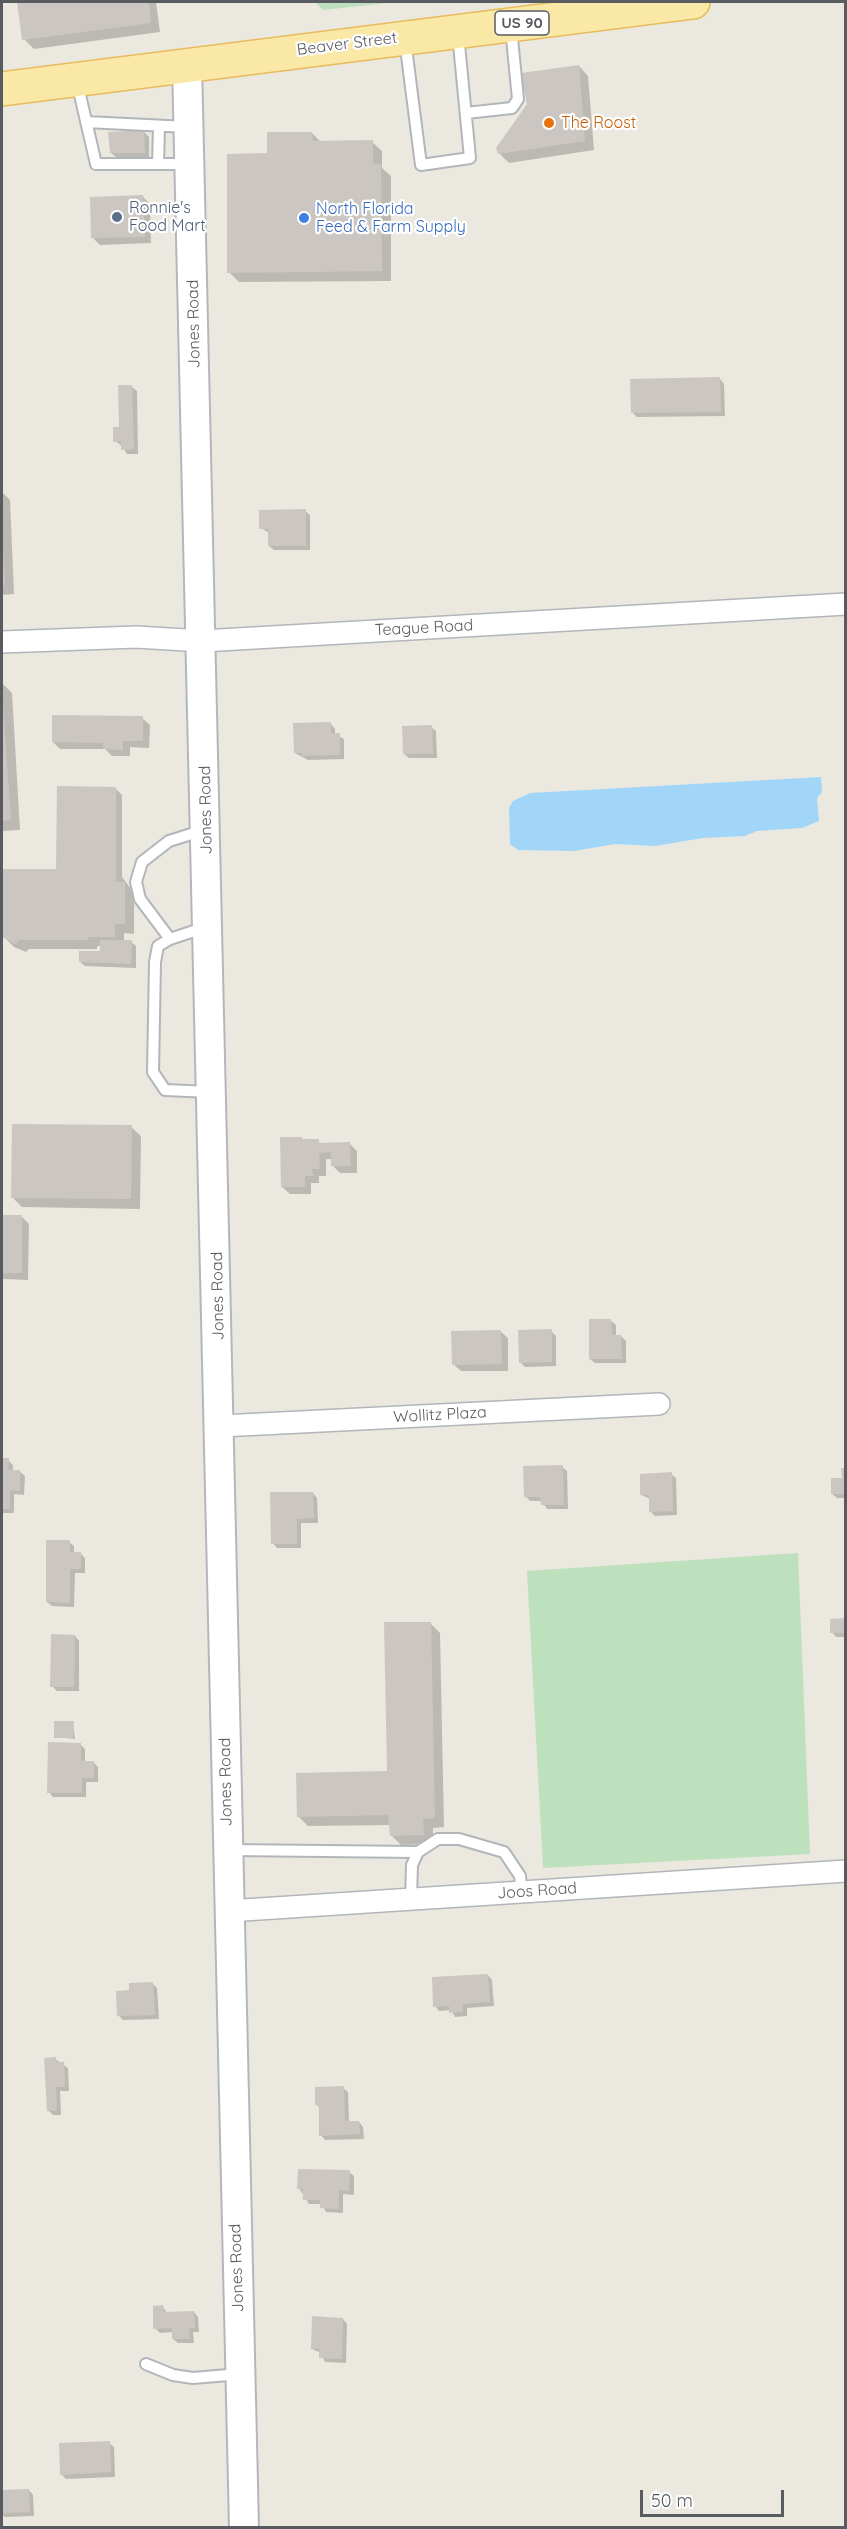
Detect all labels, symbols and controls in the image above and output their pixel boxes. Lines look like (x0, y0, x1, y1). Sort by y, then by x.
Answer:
road number: US 90 (495, 11, 549, 35)
street label: Beaver Street (296, 28, 398, 60)
place label: The Roost (561, 113, 636, 133)
marker: The Roost (542, 116, 556, 130)
place label: Ronnie's Food Mart (129, 198, 206, 236)
place label: North Florida Feed & Farm Supply (316, 199, 466, 237)
marker: Ronnie's Food Mart (110, 210, 124, 224)
marker: North Florida Feed & Farm Supply (297, 211, 311, 225)
street label: Jones Road (184, 280, 204, 368)
street label: Teague Road (374, 616, 474, 640)
street label: Jones Road (196, 766, 216, 854)
street label: Jones Road (208, 1252, 228, 1340)
street label: Wollitz Plaza (393, 1403, 487, 1427)
street label: Jones Road (216, 1738, 236, 1826)
street label: Joos Road (496, 1879, 578, 1903)
street label: Jones Road (226, 2223, 248, 2313)
scale bar (643, 2478, 787, 2516)
text: 50 m (651, 2489, 693, 2512)

